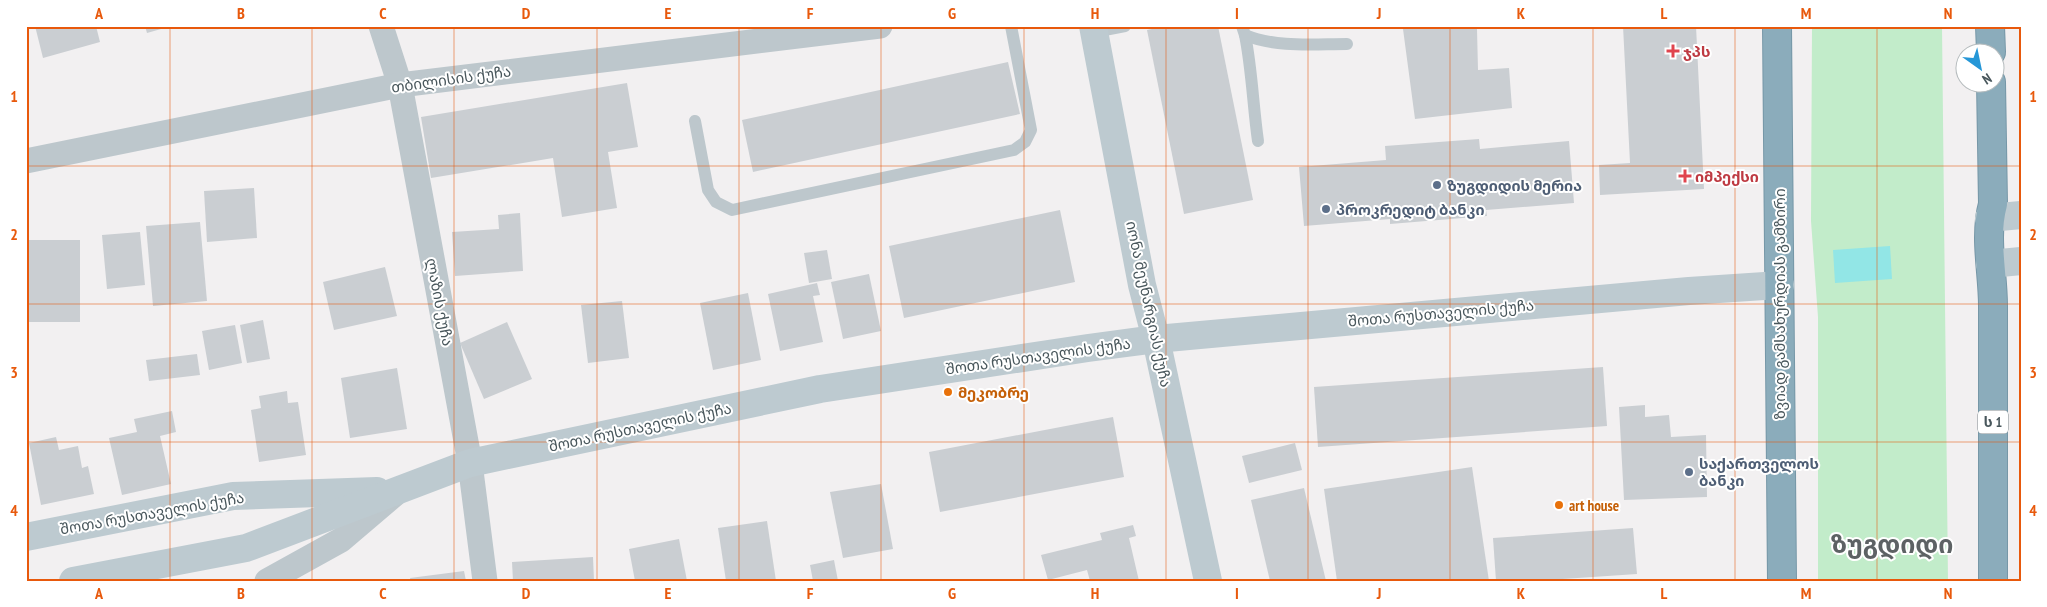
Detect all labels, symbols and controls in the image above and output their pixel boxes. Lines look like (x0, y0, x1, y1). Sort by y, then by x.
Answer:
text: A (94, 3, 104, 23)
text: B (237, 3, 245, 23)
text: C (379, 3, 387, 23)
text: D (522, 3, 531, 23)
text: E (665, 3, 672, 23)
text: F (807, 3, 814, 23)
text: G (948, 3, 956, 23)
text: H (1091, 3, 1099, 23)
text: I (1235, 3, 1239, 23)
text: J (1376, 3, 1381, 23)
text: K (1517, 3, 1526, 23)
text: L (1661, 3, 1668, 23)
text: M (1801, 3, 1811, 23)
text: N (1944, 3, 1952, 23)
place label: ჯპს (1683, 42, 1710, 61)
north arrow (1954, 42, 2004, 92)
marker: ჯპს (1667, 45, 1679, 57)
street label: თბილისის ქუჩა (390, 61, 512, 97)
text: N (1979, 69, 1995, 89)
text: 1 (10, 86, 18, 106)
text: 1 (2029, 86, 2037, 106)
place label: იმპექსი (1695, 167, 1759, 186)
marker: იმპექსი (1679, 170, 1691, 182)
place label: ზუგდიდის მერია (1447, 176, 1582, 195)
marker: ზუგდიდის მერია (1431, 179, 1443, 191)
street label: ზვიად გამსახურდიას გამზირი (1770, 188, 1789, 420)
place label: პროკრედიტ ბანკი (1336, 200, 1485, 219)
marker: პროკრედიტ ბანკი (1320, 203, 1332, 215)
street label: იონა მეუნარგიას ქუჩა (1122, 219, 1176, 389)
text: 2 (10, 224, 18, 244)
text: 2 (2029, 224, 2037, 244)
street label: ლაზის ქუჩა (422, 256, 458, 348)
street label: შოთა რუსთაველის ქუჩა (1347, 295, 1535, 331)
street label: შოთა რუსთაველის ქუჩა (944, 334, 1132, 378)
text: 3 (10, 362, 18, 382)
text: 3 (2029, 362, 2037, 382)
place label: მეკობრე (958, 383, 1029, 402)
marker: მეკობრე (942, 386, 954, 398)
street label: შოთა რუსთაველის ქუჩა (547, 398, 733, 456)
road number: ს 1 (1978, 411, 2008, 434)
place label: საქართველოს ბანკი (1699, 454, 1819, 490)
marker: საქართველოს ბანკი (1683, 466, 1695, 478)
street label: შოთა რუსთაველის ქუჩა (58, 487, 246, 539)
place label: art house (1569, 496, 1619, 515)
marker: art house (1553, 499, 1565, 511)
text: 4 (10, 500, 18, 520)
text: 4 (2029, 500, 2037, 520)
district label: ზუგდიდი (1831, 528, 1953, 560)
text: A (94, 583, 104, 603)
text: B (237, 583, 245, 603)
text: C (379, 583, 387, 603)
text: D (522, 583, 531, 603)
text: E (665, 583, 672, 603)
text: F (807, 583, 814, 603)
text: G (948, 583, 956, 603)
text: H (1091, 583, 1099, 603)
text: I (1235, 583, 1239, 603)
text: J (1376, 583, 1381, 603)
text: K (1517, 583, 1526, 603)
text: L (1661, 583, 1668, 603)
text: M (1801, 583, 1811, 603)
text: N (1944, 583, 1952, 603)

